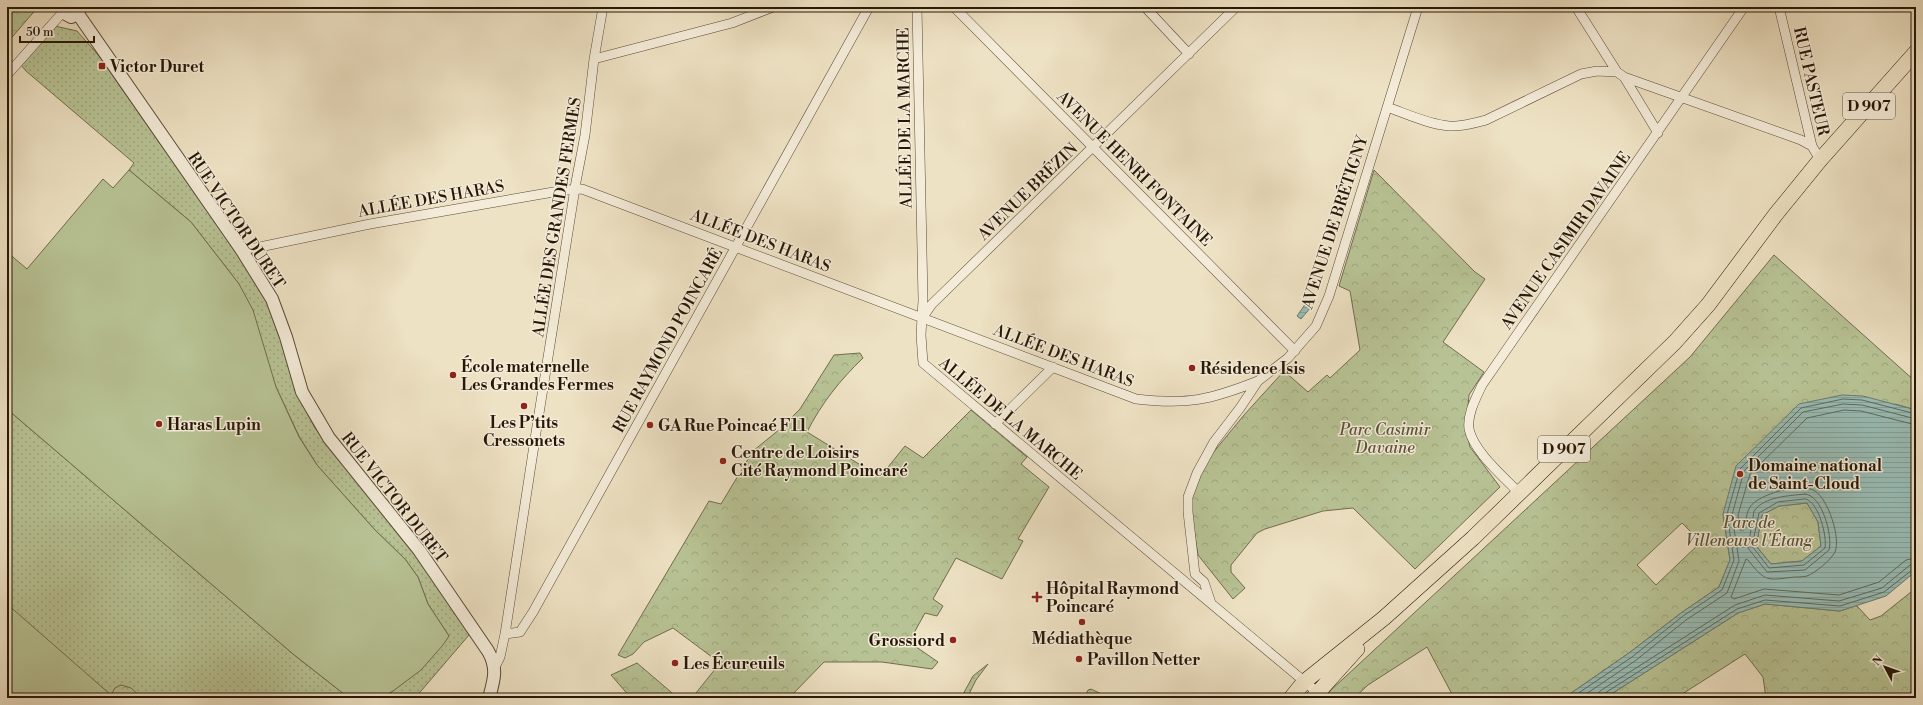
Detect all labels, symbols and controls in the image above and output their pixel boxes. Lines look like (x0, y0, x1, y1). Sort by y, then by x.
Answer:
scale bar (20, 18, 94, 44)
text: 50 m (26, 25, 54, 40)
street label: RUE PASTEUR (1789, 25, 1833, 138)
street label: ALLÉE DE LA MARCHE (891, 27, 917, 210)
place label: Victor Duret (109, 57, 205, 77)
marker: Victor Duret (97, 61, 107, 71)
street label: AVENUE HENRI FONTAINE (1052, 86, 1216, 251)
road number: D 907 (1843, 93, 1895, 119)
street label: ALLÉE DES GRANDES FERMES (526, 96, 586, 339)
street label: AVENUE DE BRÉTIGNY (1295, 131, 1373, 313)
street label: AVENUE BRÉZIN (971, 137, 1082, 245)
street label: RUE VICTOR DURET (183, 148, 289, 293)
street label: AVENUE CASIMIR DAVAINE (1496, 148, 1635, 334)
street label: ALLÉE DES HARAS (355, 174, 506, 222)
street label: ALLÉE DES HARAS (687, 203, 834, 277)
street label: RUE RAYMOND POINCARÉ (607, 243, 727, 437)
street label: ALLÉE DES HARAS (990, 318, 1137, 392)
street label: ALLÉE DE LA MARCHE (934, 351, 1087, 485)
place label: École maternelle Les Grandes Fermes (461, 355, 614, 395)
place label: Résidence Isis (1200, 359, 1305, 379)
marker: Résidence Isis (1187, 363, 1197, 373)
marker: École maternelle Les Grandes Fermes (448, 370, 458, 380)
marker: Les P’tits Cressonets (519, 401, 529, 411)
place label: Les P’tits Cressonets (483, 413, 565, 451)
place label: Haras Lupin (167, 415, 261, 435)
place label: GA Rue Poincaé F11 (658, 416, 807, 436)
marker: Haras Lupin (154, 419, 164, 429)
marker: GA Rue Poincaé F11 (645, 420, 655, 430)
park label: Parc Casimir Davaine (1339, 420, 1432, 458)
street label: RUE VICTOR DURET (337, 428, 451, 567)
road number: D 907 (1538, 436, 1590, 462)
place label: Centre de Loisirs Cité Raymond Poincaré (731, 443, 908, 481)
marker: Centre de Loisirs Cité Raymond Poincaré (718, 456, 728, 466)
place label: Domaine national de Saint-Cloud (1748, 456, 1883, 494)
marker: Domaine national de Saint-Cloud (1735, 469, 1745, 479)
park label: Parc de Villeneuve l'Étang (1686, 513, 1813, 551)
place label: Hôpital Raymond Poincaré (1046, 579, 1179, 617)
marker: Hôpital Raymond Poincaré (1031, 591, 1043, 603)
marker: Médiathèque (1077, 617, 1087, 627)
place label: Médiathèque (1032, 629, 1133, 649)
place label: Grossiord (869, 631, 945, 651)
marker: Grossiord (948, 635, 958, 645)
north arrow (1865, 647, 1905, 687)
place label: Pavillon Netter (1087, 650, 1200, 670)
place label: Les Écureuils (683, 652, 785, 674)
text: N (1870, 653, 1887, 669)
marker: Pavillon Netter (1074, 654, 1084, 664)
marker: Les Écureuils (670, 658, 680, 668)

